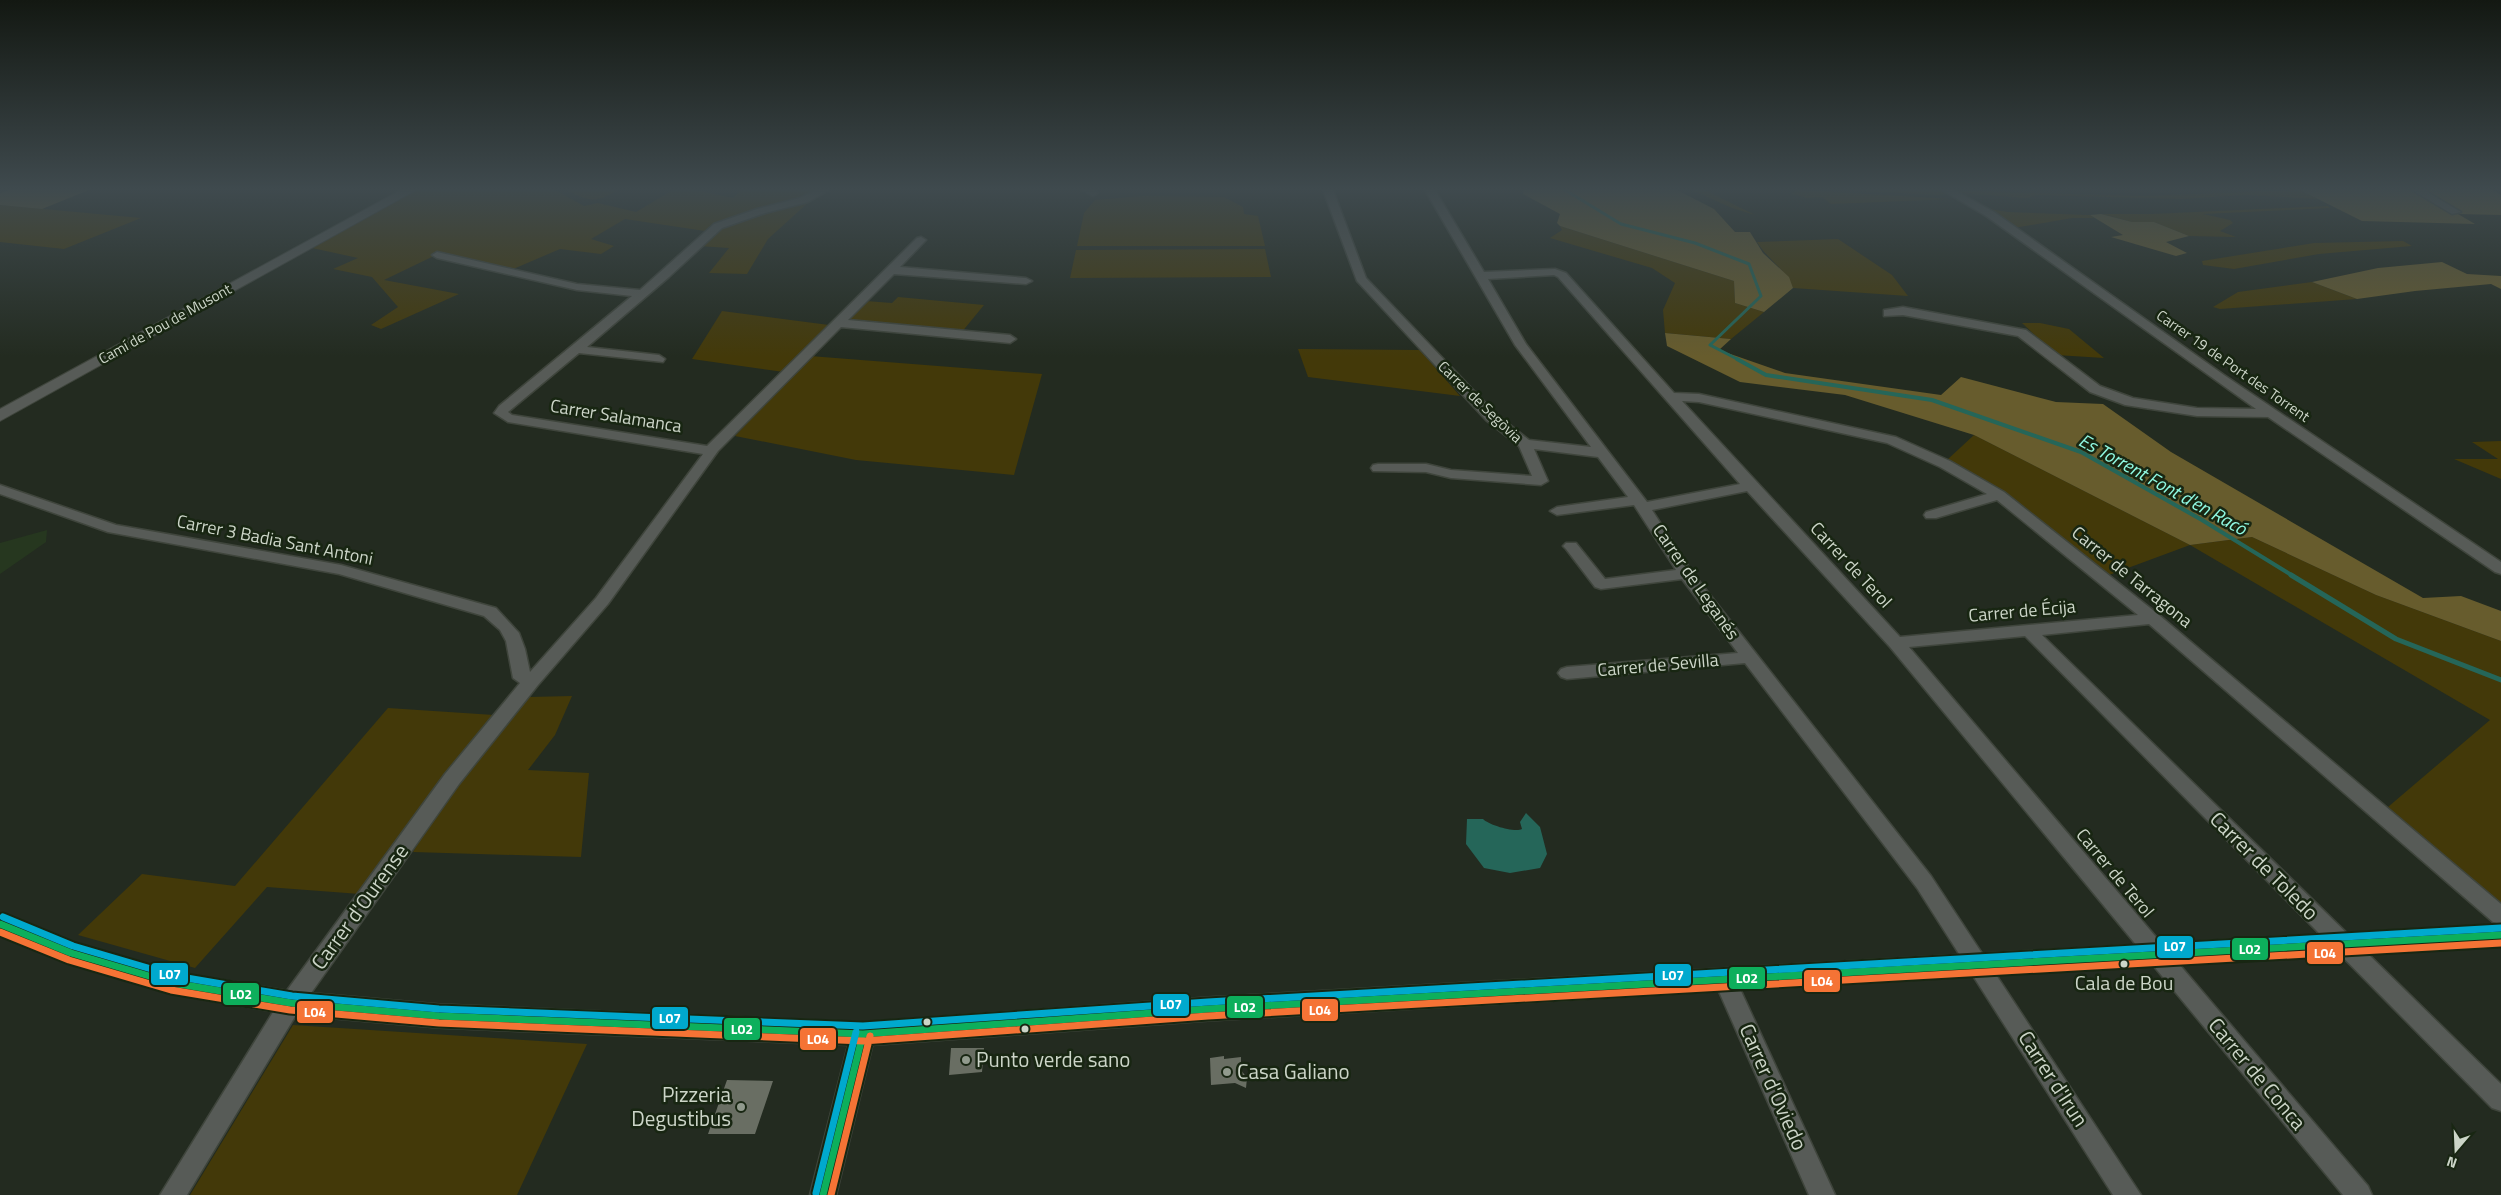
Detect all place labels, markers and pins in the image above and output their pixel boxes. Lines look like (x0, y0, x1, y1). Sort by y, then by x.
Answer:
marker: Cala de Bou (2119, 959, 2129, 969)
place label: Cala de Bou (2075, 967, 2173, 998)
unlabelled marker (922, 1017, 932, 1027)
unlabelled marker (1020, 1024, 1030, 1034)
place label: Punto verde sano (976, 1043, 1130, 1075)
marker: Punto verde sano (960, 1054, 972, 1066)
place label: Casa Galiano (1237, 1055, 1350, 1087)
marker: Casa Galiano (1221, 1066, 1233, 1078)
place label: Pizzeria Degustibus (631, 1078, 731, 1134)
marker: Pizzeria Degustibus (735, 1101, 747, 1113)

